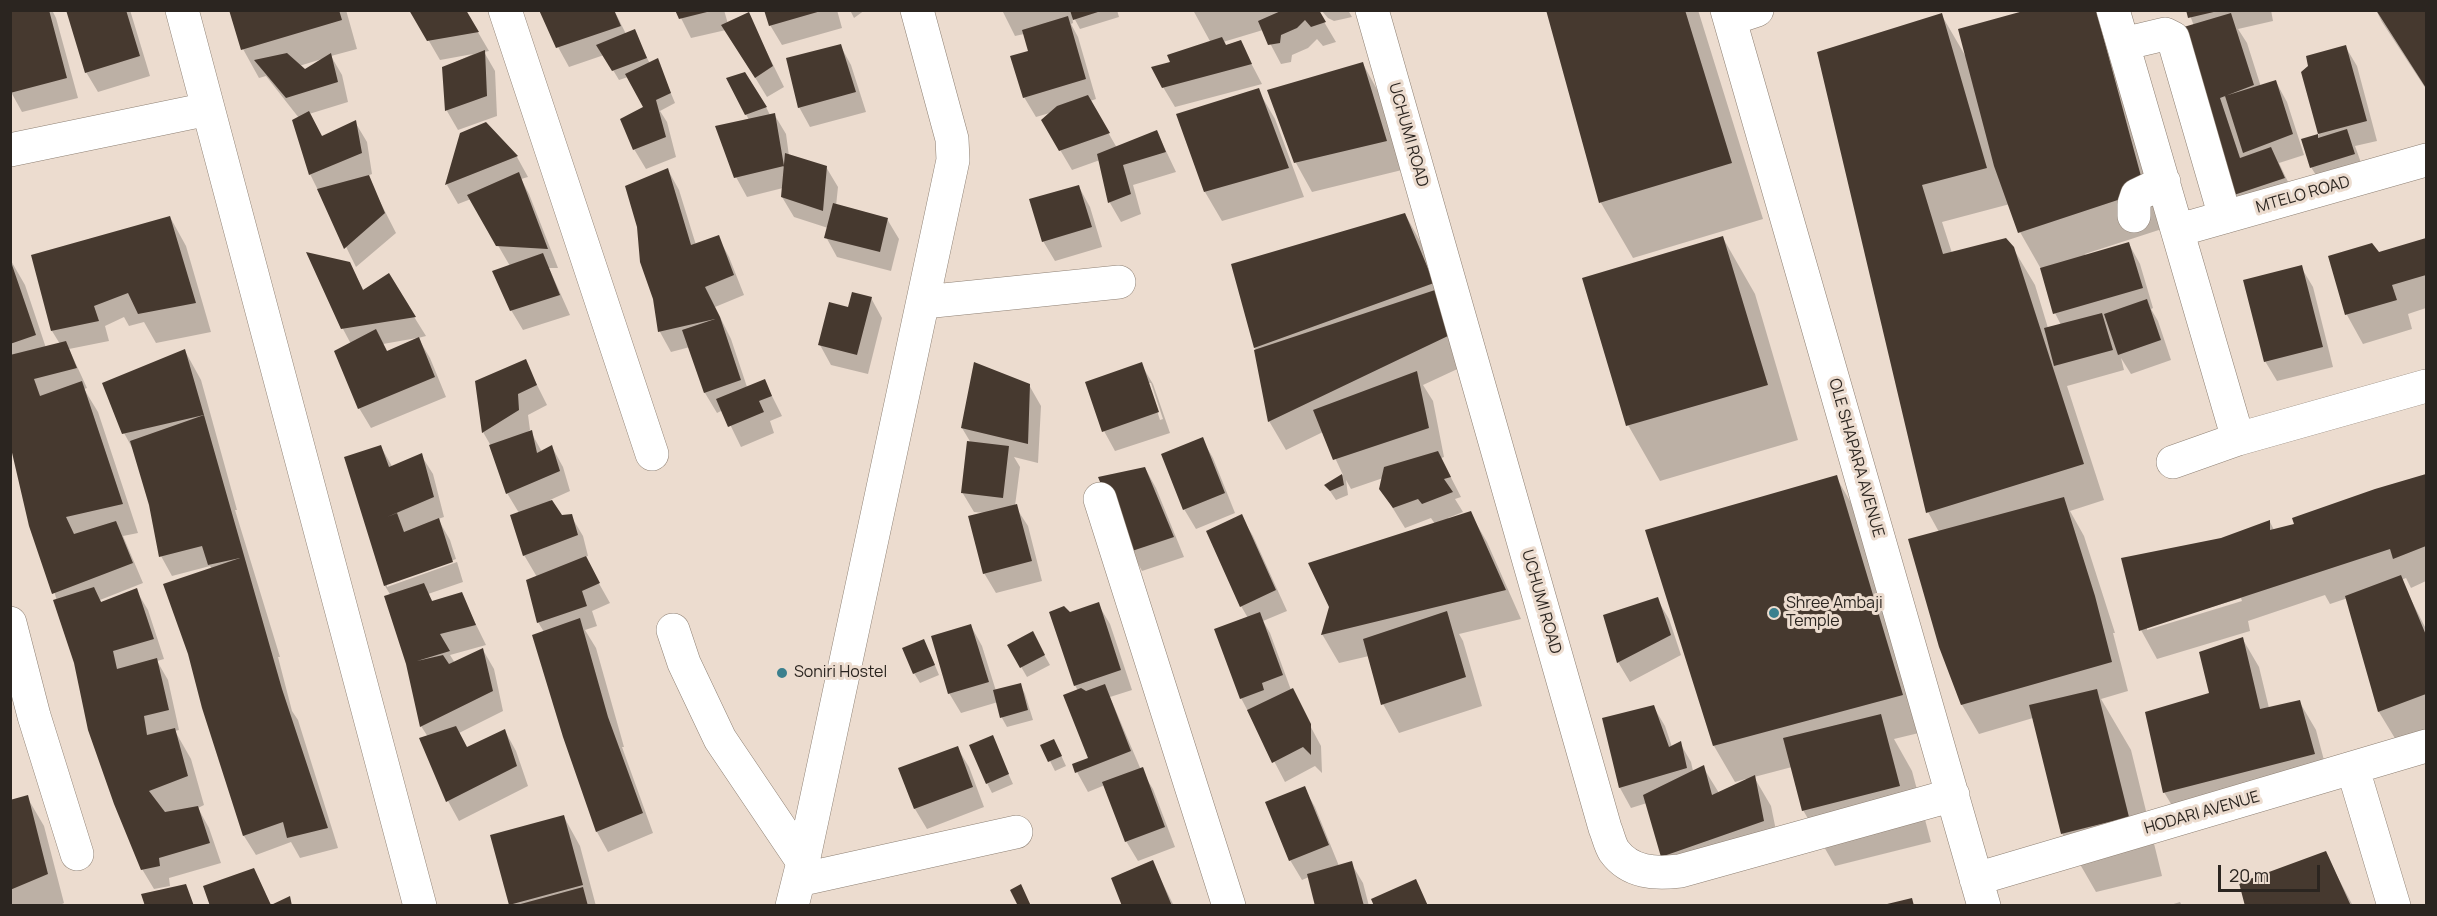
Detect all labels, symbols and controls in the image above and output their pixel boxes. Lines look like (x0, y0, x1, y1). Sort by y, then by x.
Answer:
street label: UCHUMI ROAD (1384, 81, 1432, 189)
street label: MTELO ROAD (2254, 172, 2352, 218)
street label: OLE SHAPARA AVENUE (1824, 376, 1888, 540)
street label: UCHUMI ROAD (1517, 548, 1565, 656)
place label: Shree Ambaji Temple (1786, 594, 1883, 632)
marker: Shree Ambaji Temple (1767, 606, 1781, 620)
place label: Soniri Hostel (794, 663, 887, 683)
marker: Soniri Hostel (775, 666, 789, 680)
street label: HODARI AVENUE (2142, 787, 2262, 839)
scale bar (2221, 853, 2323, 891)
text: 20 m (2229, 863, 2269, 887)

